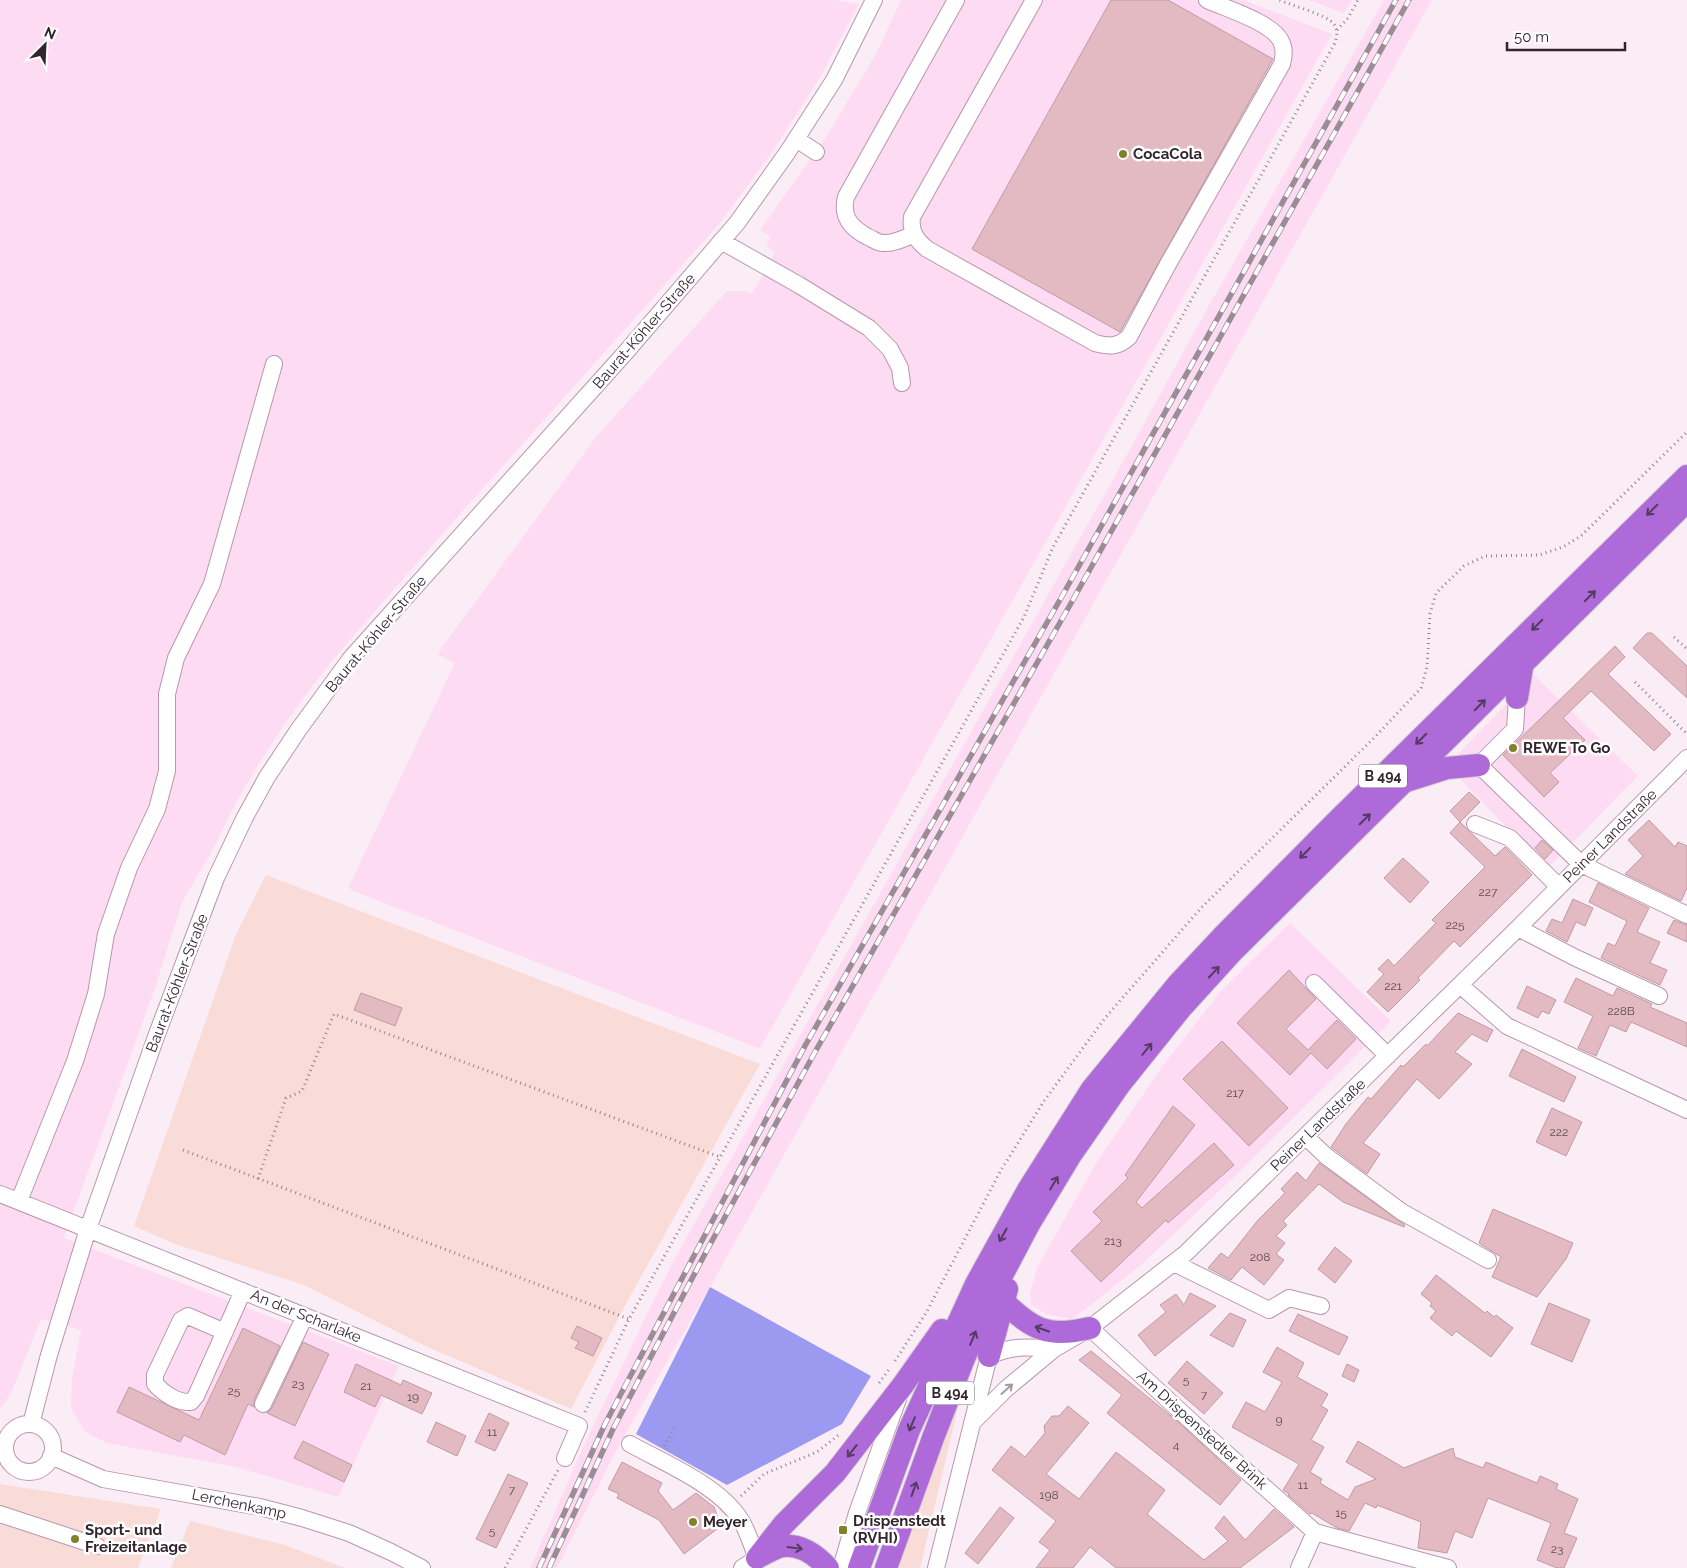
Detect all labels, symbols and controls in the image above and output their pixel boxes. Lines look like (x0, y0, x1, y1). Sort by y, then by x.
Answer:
north arrow (20, 20, 70, 70)
scale bar (1507, 20, 1624, 52)
text: N (42, 24, 58, 43)
text: 50 m (1514, 28, 1549, 46)
place label: CocaCola (1133, 145, 1202, 163)
marker: CocaCola (1117, 148, 1129, 160)
street label: Baurat-Köhler-Straße (589, 269, 699, 392)
one-way arrow (1647, 504, 1659, 516)
street label: Baurat-Köhler-Straße (322, 572, 430, 696)
one-way arrow (1584, 590, 1597, 602)
one-way arrow (1531, 618, 1543, 630)
one-way arrow (1474, 699, 1486, 711)
one-way arrow (1415, 732, 1427, 745)
place label: REWE To Go (1523, 739, 1610, 757)
marker: REWE To Go (1507, 742, 1519, 754)
road number: B 494 (1359, 764, 1407, 788)
street label: Peiner Landstraße (1559, 785, 1661, 887)
one-way arrow (1359, 813, 1371, 825)
one-way arrow (1299, 847, 1312, 859)
house number: 227 (1479, 885, 1498, 899)
street label: Baurat-Köhler-Straße (142, 911, 212, 1055)
house number: 225 (1445, 918, 1465, 932)
one-way arrow (1208, 965, 1220, 978)
house number: 221 (1384, 979, 1402, 993)
house number: 228B (1607, 1004, 1635, 1018)
one-way arrow (1141, 1043, 1152, 1056)
street label: Peiner Landstraße (1267, 1075, 1369, 1175)
house number: 217 (1226, 1086, 1244, 1100)
house number: 222 (1550, 1125, 1568, 1139)
one-way arrow (1049, 1176, 1059, 1190)
one-way arrow (998, 1227, 1007, 1242)
house number: 213 (1104, 1234, 1122, 1248)
house number: 208 (1250, 1250, 1270, 1264)
street label: An der Scharlake (248, 1286, 364, 1346)
one-way arrow (1035, 1324, 1051, 1333)
one-way arrow (969, 1331, 979, 1346)
street label: Am Drispenstedter Brink (1133, 1367, 1271, 1493)
house number: 5 (1183, 1373, 1190, 1387)
house number: 23 (292, 1377, 304, 1391)
house number: 21 (360, 1379, 372, 1393)
road number: B 494 (926, 1382, 974, 1405)
one-way arrow (1000, 1383, 1013, 1395)
house number: 25 (228, 1384, 241, 1398)
house number: 7 (1201, 1388, 1208, 1402)
house number: 19 (407, 1390, 419, 1404)
house number: 9 (1275, 1413, 1283, 1427)
one-way arrow (906, 1416, 916, 1431)
house number: 11 (487, 1425, 497, 1439)
house number: 4 (1173, 1438, 1180, 1452)
one-way arrow (846, 1444, 857, 1457)
house number: 11 (1298, 1478, 1308, 1492)
one-way arrow (910, 1482, 919, 1497)
house number: 7 (509, 1483, 516, 1497)
street label: Lerchenkamp (190, 1485, 288, 1523)
house number: 198 (1039, 1488, 1059, 1502)
house number: 15 (1335, 1506, 1347, 1520)
place label: Drispenstedt (RVHI) (853, 1512, 946, 1547)
place label: Meyer (703, 1513, 748, 1531)
marker: Meyer (687, 1516, 699, 1528)
place label: Sport- und Freizeitanlage (85, 1521, 187, 1556)
house number: 5 (489, 1524, 496, 1538)
marker: Drispenstedt (RVHI) (837, 1524, 849, 1536)
marker: Sport- und Freizeitanlage (69, 1533, 81, 1545)
house number: 23 (1551, 1542, 1563, 1556)
one-way arrow (786, 1543, 802, 1553)

